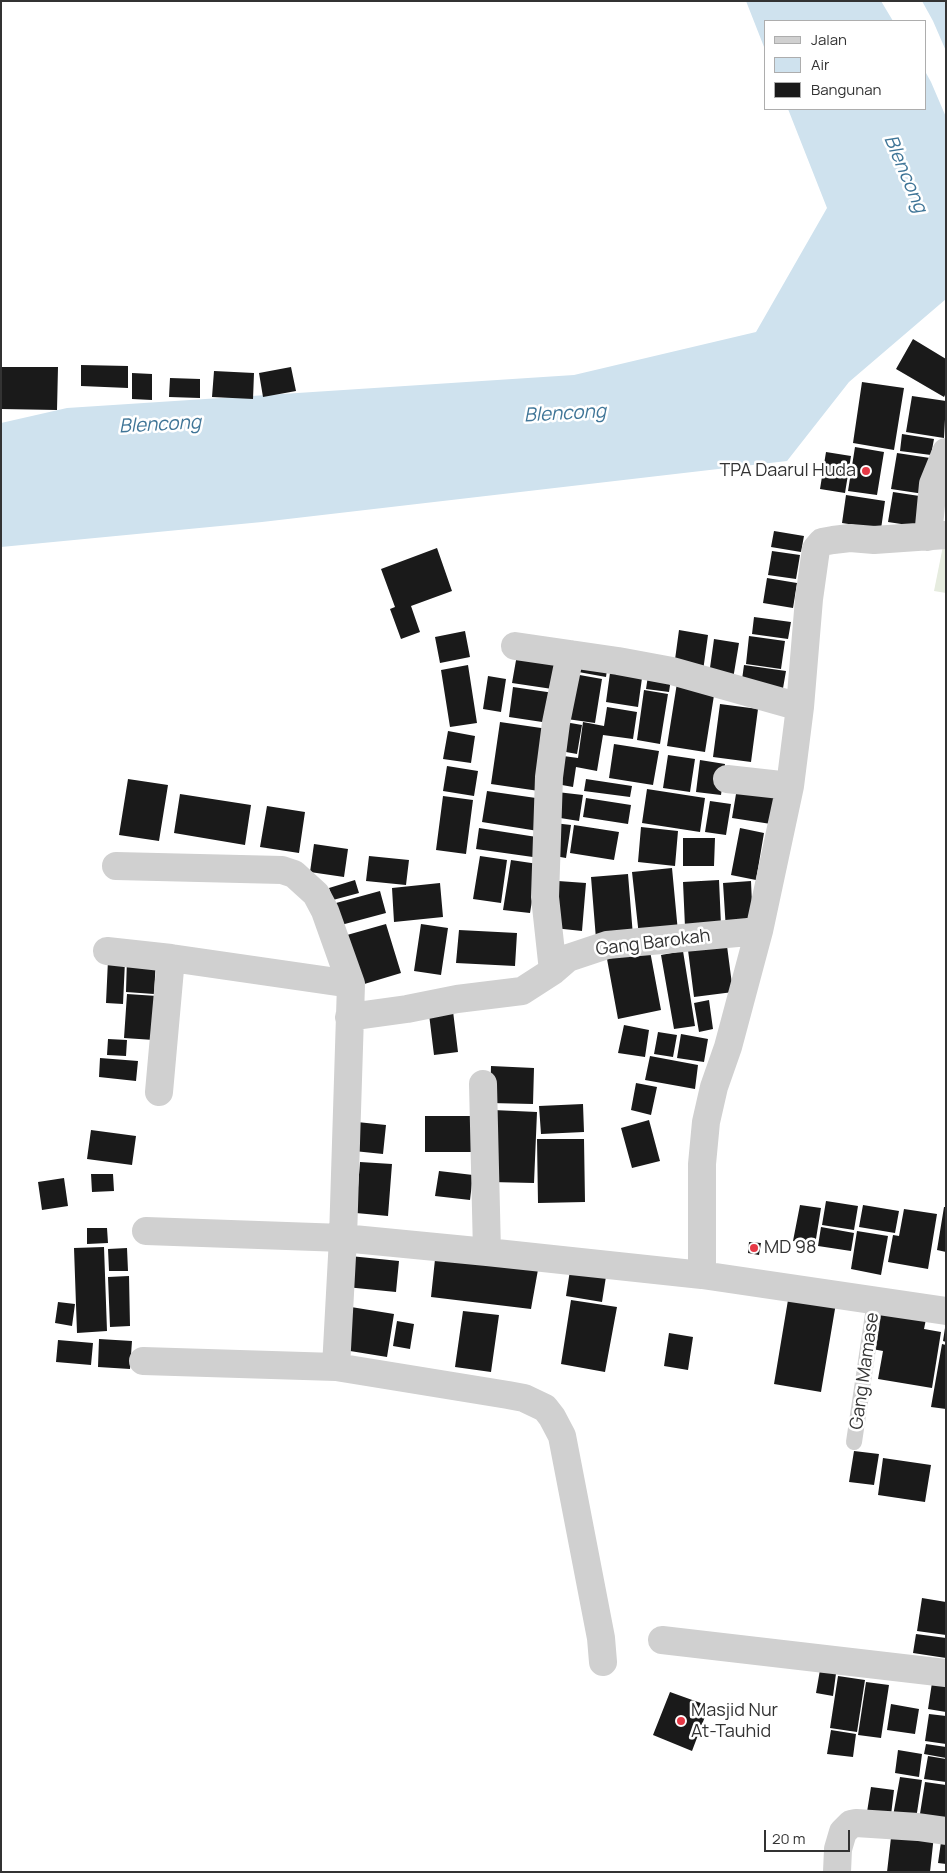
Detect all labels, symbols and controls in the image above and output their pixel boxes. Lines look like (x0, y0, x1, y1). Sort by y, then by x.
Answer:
legend (764, 20, 927, 110)
text: Jalan (811, 29, 847, 50)
text: Air (811, 54, 829, 75)
text: Bangunan (811, 79, 881, 100)
water label: Blencong (878, 132, 932, 216)
water label: Blencong (523, 400, 607, 428)
water label: Blencong (118, 411, 202, 439)
place label: TPA Daarul Huda (720, 460, 856, 482)
marker: TPA Daarul Huda (860, 465, 872, 477)
street label: Gang Barokah (594, 925, 712, 961)
place label: MD 98 (764, 1237, 816, 1259)
marker: MD 98 (748, 1242, 760, 1254)
street label: Gang Mamase (846, 1311, 884, 1431)
place label: Masjid Nur At-Tauhid (691, 1700, 778, 1742)
marker: Masjid Nur At-Tauhid (675, 1715, 687, 1727)
scale bar (767, 1820, 853, 1852)
text: 20 m (772, 1828, 805, 1849)

